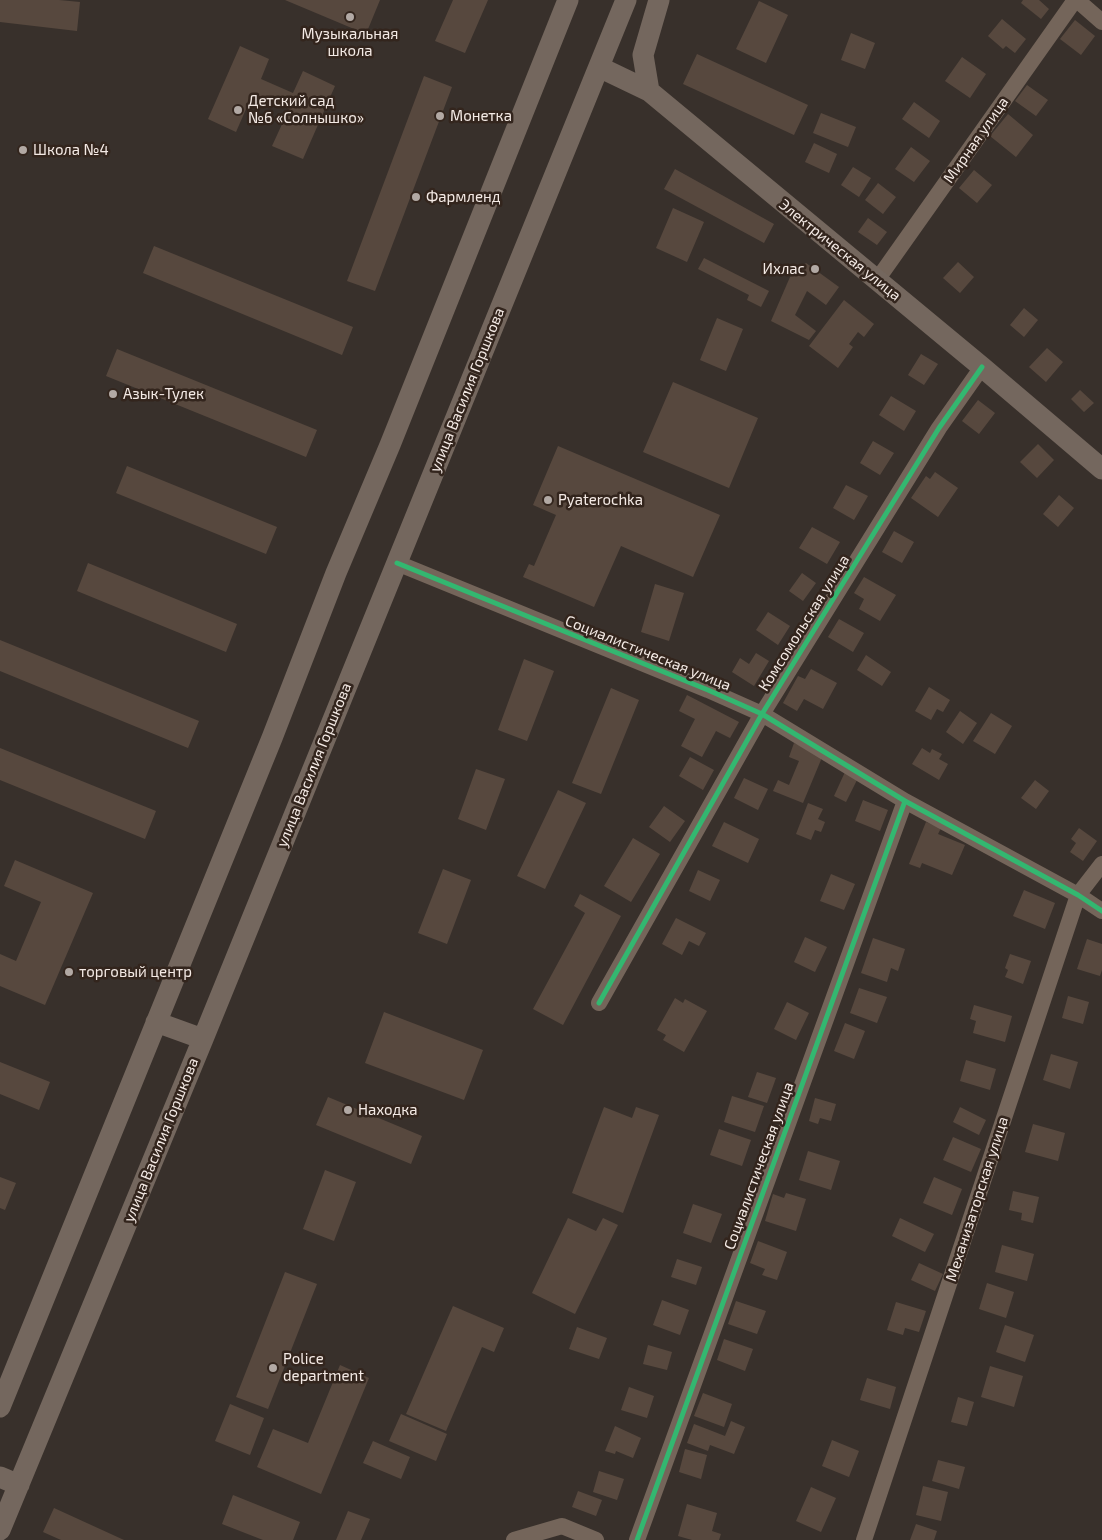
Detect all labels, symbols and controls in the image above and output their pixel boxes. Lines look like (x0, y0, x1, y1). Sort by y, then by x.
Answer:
marker: Музыкальная школа (344, 11, 356, 23)
place label: Музыкальная школа (301, 25, 399, 60)
place label: Детский сад №6 «Солнышко» (248, 92, 364, 127)
street label: Мирная улица (940, 93, 1012, 187)
marker: Детский сад №6 «Солнышко» (232, 104, 244, 116)
place label: Монетка (450, 107, 512, 125)
marker: Монетка (434, 110, 446, 122)
place label: Школа №4 (33, 141, 109, 159)
marker: Школа №4 (17, 144, 29, 156)
place label: Фармленд (426, 188, 501, 206)
marker: Фармленд (410, 191, 422, 203)
street label: Электрическая улица (776, 195, 904, 305)
place label: Ихлас (763, 260, 805, 278)
marker: Ихлас (809, 263, 821, 275)
street label: улица Василия Горшкова (426, 305, 508, 475)
place label: Азык-Тулек (123, 385, 204, 403)
marker: Азык-Тулек (107, 388, 119, 400)
place label: Pyaterochka (558, 491, 643, 509)
marker: Pyaterochka (542, 494, 554, 506)
street label: Комсомольская улица (755, 552, 853, 694)
street label: Социалистическая улица (563, 612, 733, 694)
street label: улица Василия Горшкова (273, 680, 355, 850)
place label: торговый центр (79, 963, 192, 981)
marker: торговый центр (63, 966, 75, 978)
street label: улица Василия Горшкова (120, 1055, 202, 1225)
street label: Социалистическая улица (720, 1080, 798, 1252)
place label: Находка (358, 1101, 418, 1119)
marker: Находка (342, 1104, 354, 1116)
street label: Механизаторская улица (942, 1114, 1012, 1284)
place label: Police department (283, 1350, 364, 1385)
marker: Police department (267, 1362, 279, 1374)

